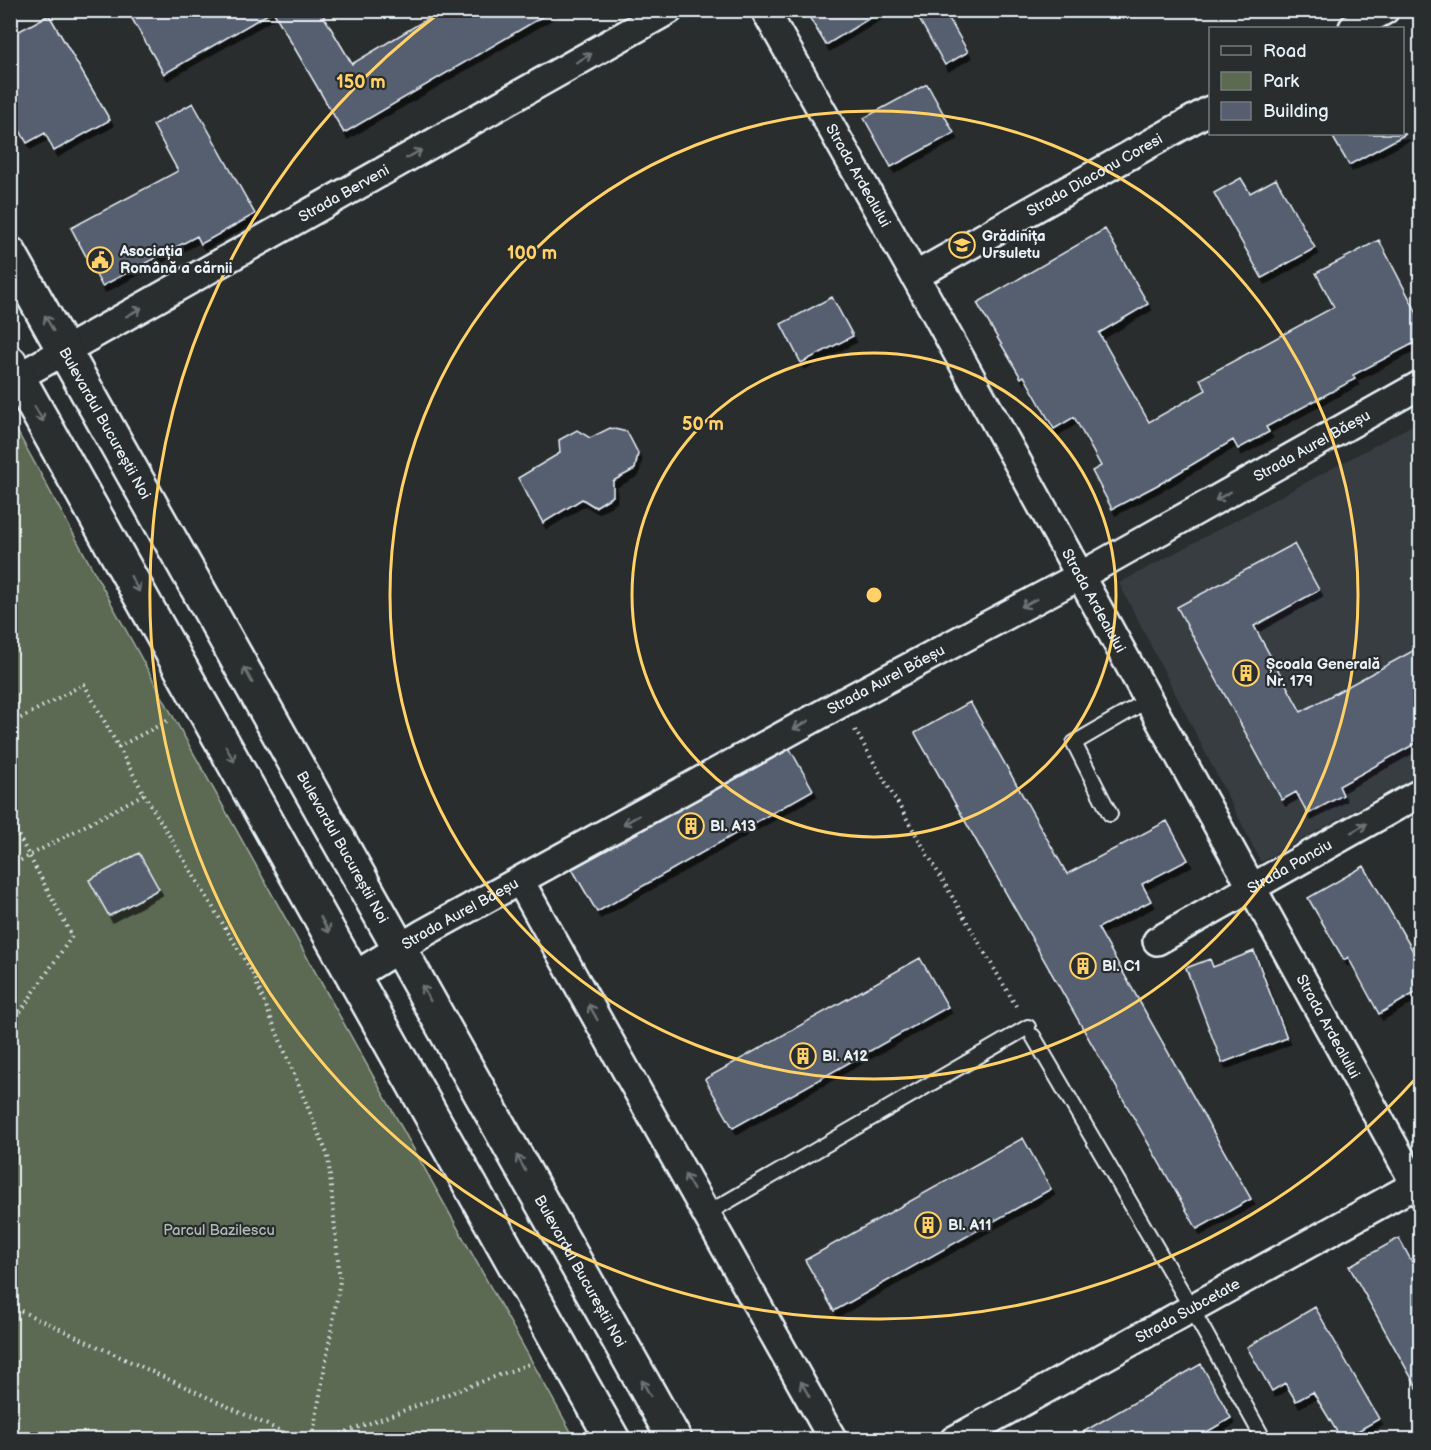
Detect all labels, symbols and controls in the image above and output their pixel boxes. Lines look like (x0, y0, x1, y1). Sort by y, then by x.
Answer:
legend (1209, 27, 1404, 135)
text: Road (1263, 41, 1307, 62)
one-way arrow (575, 52, 592, 64)
text: Park (1263, 71, 1299, 92)
text: 150 m (336, 72, 386, 93)
text: Building (1263, 101, 1329, 122)
street label: Strada Ardealului (821, 121, 895, 231)
street label: Strada Diaconu Coresi (1023, 130, 1166, 221)
one-way arrow (405, 148, 422, 160)
street label: Strada Berveni (295, 161, 393, 227)
place label: Grădinița Ursuletu (982, 227, 1046, 263)
school or university icon: Grădinița Ursuletu (947, 230, 977, 260)
place label: Asociația Română a cărnii (119, 242, 232, 278)
text: 100 m (507, 243, 557, 264)
public building icon: Asociația Română a cărnii (85, 245, 115, 275)
one-way arrow (125, 306, 142, 318)
one-way arrow (43, 314, 54, 332)
street label: Bulevardul Bucureștii Noi (54, 344, 155, 503)
one-way arrow (33, 405, 45, 422)
street label: Strada Aurel Băeșu (1250, 406, 1374, 486)
text: 50 m (682, 414, 724, 435)
one-way arrow (1215, 490, 1232, 502)
street label: Strada Ardealului (1057, 546, 1130, 656)
one-way arrow (129, 575, 141, 592)
centre of rings (864, 585, 884, 605)
one-way arrow (1020, 598, 1038, 609)
street label: Strada Aurel Băeșu (824, 641, 948, 719)
place label: Școala Generală Nr. 179 (1266, 655, 1380, 691)
building icon: Școala Generală Nr. 179 (1231, 658, 1261, 688)
one-way arrow (242, 667, 253, 685)
one-way arrow (793, 720, 811, 731)
one-way arrow (225, 745, 236, 763)
street label: Bulevardul Bucureștii Noi (292, 768, 392, 927)
building icon: Bl. A13 (676, 811, 706, 841)
one-way arrow (623, 814, 640, 826)
place label: Bl. A13 (710, 817, 756, 836)
one-way arrow (1350, 822, 1367, 834)
street label: Strada Panciu (1244, 836, 1335, 898)
street label: Strada Aurel Băeșu (398, 874, 522, 954)
one-way arrow (320, 915, 331, 933)
building icon: Bl. C1 (1068, 951, 1098, 981)
place label: Bl. C1 (1102, 957, 1141, 976)
street label: Strada Ardealului (1292, 971, 1364, 1082)
one-way arrow (420, 984, 431, 1002)
one-way arrow (587, 1004, 599, 1021)
building icon: Bl. A12 (788, 1041, 818, 1071)
place label: Bl. A12 (822, 1047, 868, 1066)
one-way arrow (515, 1155, 527, 1172)
one-way arrow (682, 1174, 694, 1191)
street label: Bulevardul Bucureștii Noi (530, 1192, 630, 1351)
building icon: Bl. A11 (913, 1210, 943, 1240)
place label: Bl. A11 (948, 1216, 992, 1235)
park label: Parcul Bazilescu (163, 1221, 275, 1240)
street label: Strada Subcetate (1132, 1274, 1244, 1348)
one-way arrow (640, 1380, 651, 1398)
one-way arrow (799, 1380, 810, 1398)

